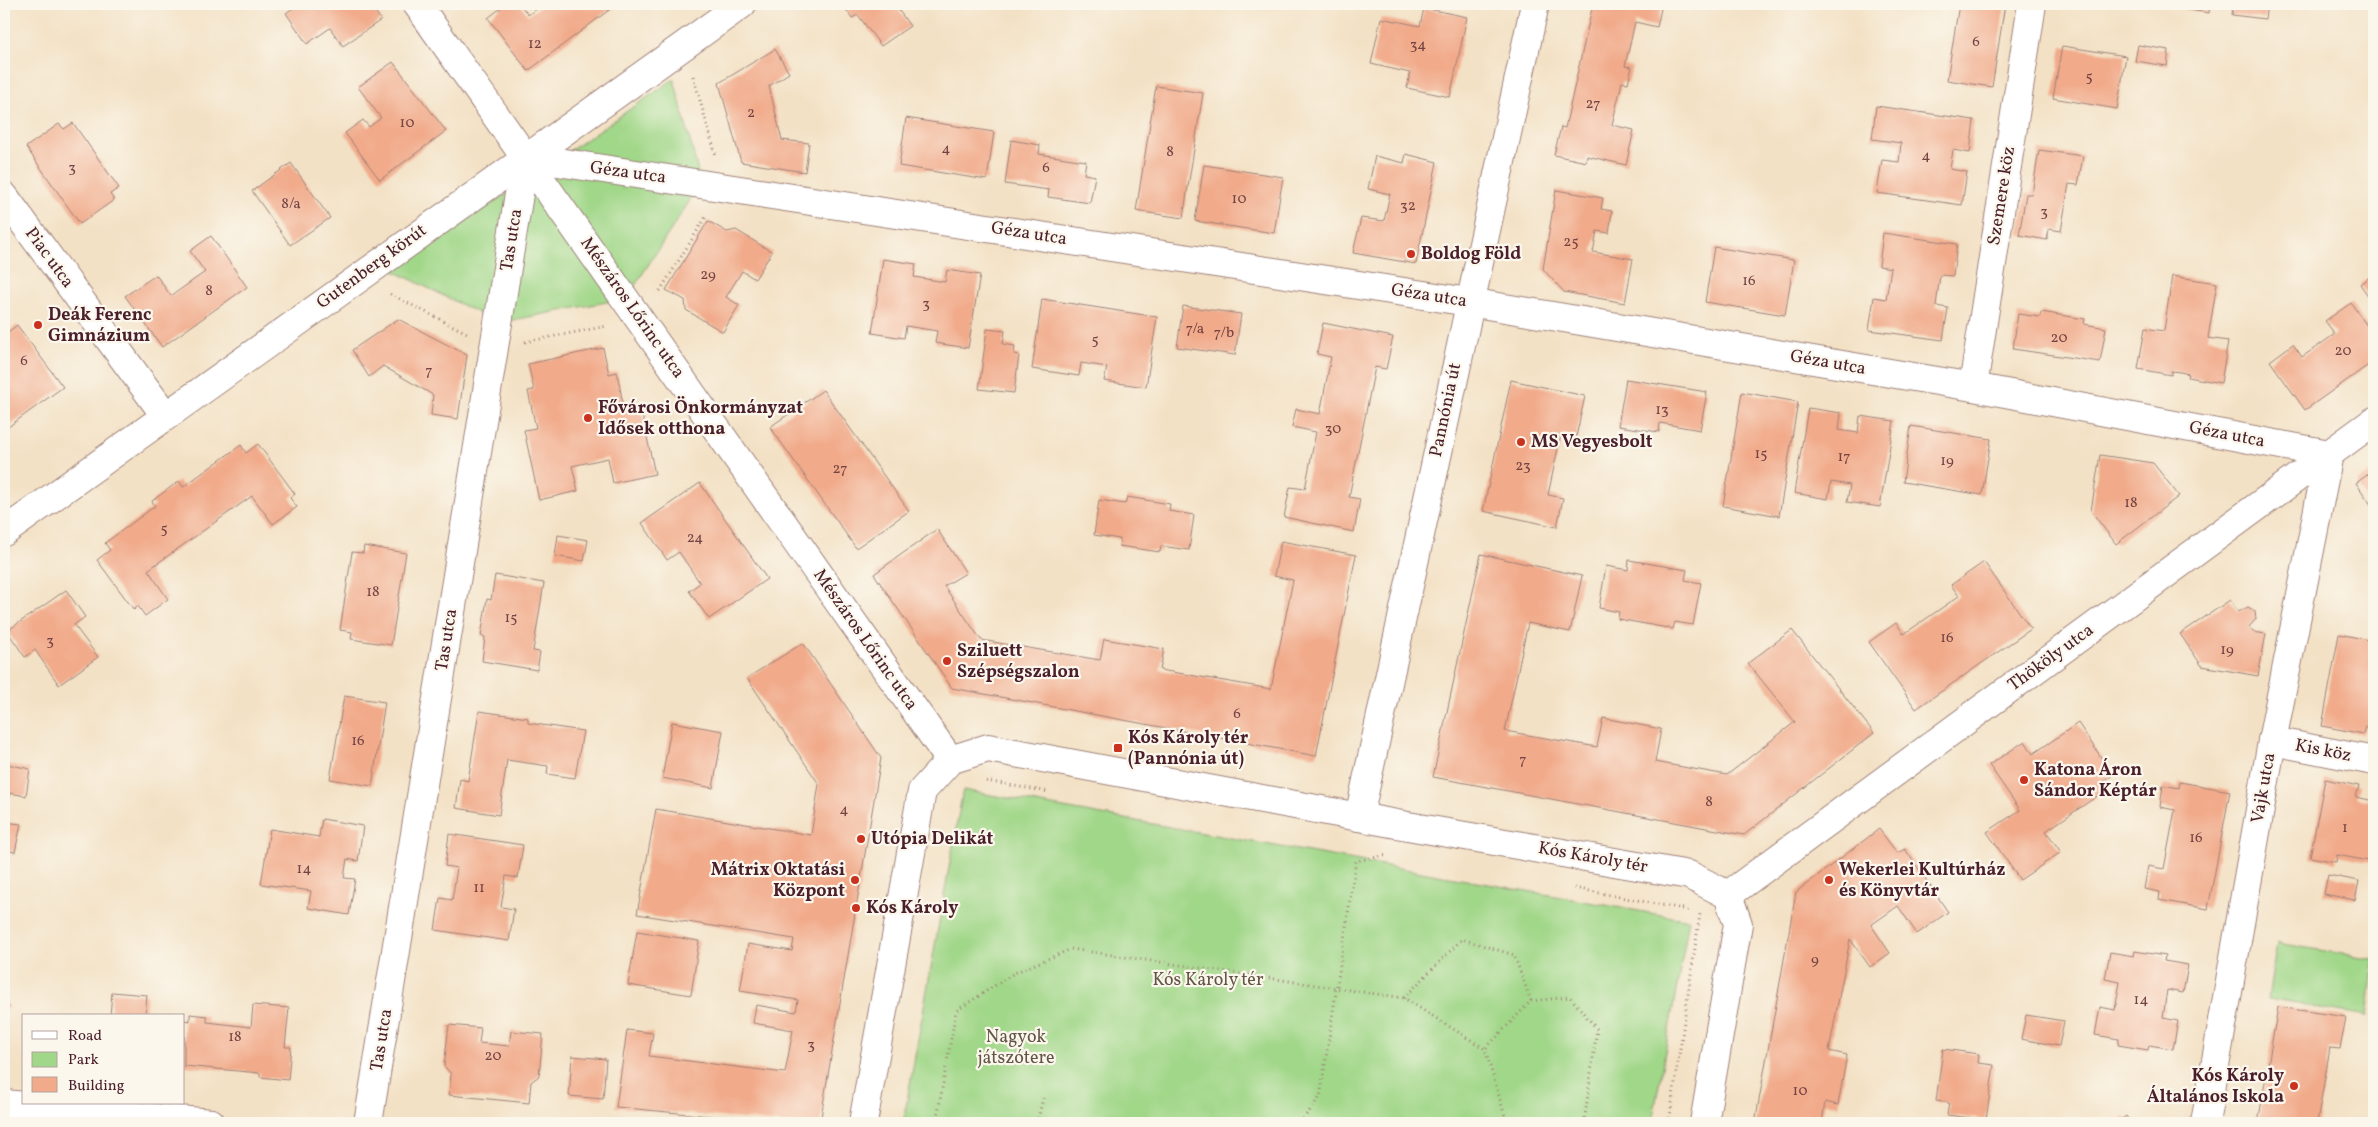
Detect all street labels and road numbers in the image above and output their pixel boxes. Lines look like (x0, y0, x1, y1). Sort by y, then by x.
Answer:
street label: Szemere köz (1982, 145, 2022, 247)
street label: Géza utca (588, 155, 668, 191)
street label: Tas utca (495, 207, 529, 273)
street label: Géza utca (989, 216, 1069, 252)
street label: Gutenberg körút (312, 219, 432, 315)
street label: Piac utca (18, 222, 80, 294)
street label: Mészáros Lőrinc utca (574, 232, 690, 384)
street label: Géza utca (1389, 278, 1469, 314)
street label: Géza utca (1788, 344, 1868, 382)
street label: Pannónia út (1424, 361, 1468, 459)
street label: Géza utca (2187, 415, 2267, 455)
street label: Mészáros Lőrinc utca (807, 564, 923, 716)
street label: Tas utca (430, 607, 464, 673)
street label: Thököly utca (2003, 618, 2099, 698)
street label: Kis köz (2293, 733, 2353, 769)
street label: Vajk utca (2245, 751, 2283, 825)
street label: Kós Károly tér (1536, 836, 1650, 880)
street label: Tas utca (365, 1007, 399, 1073)

